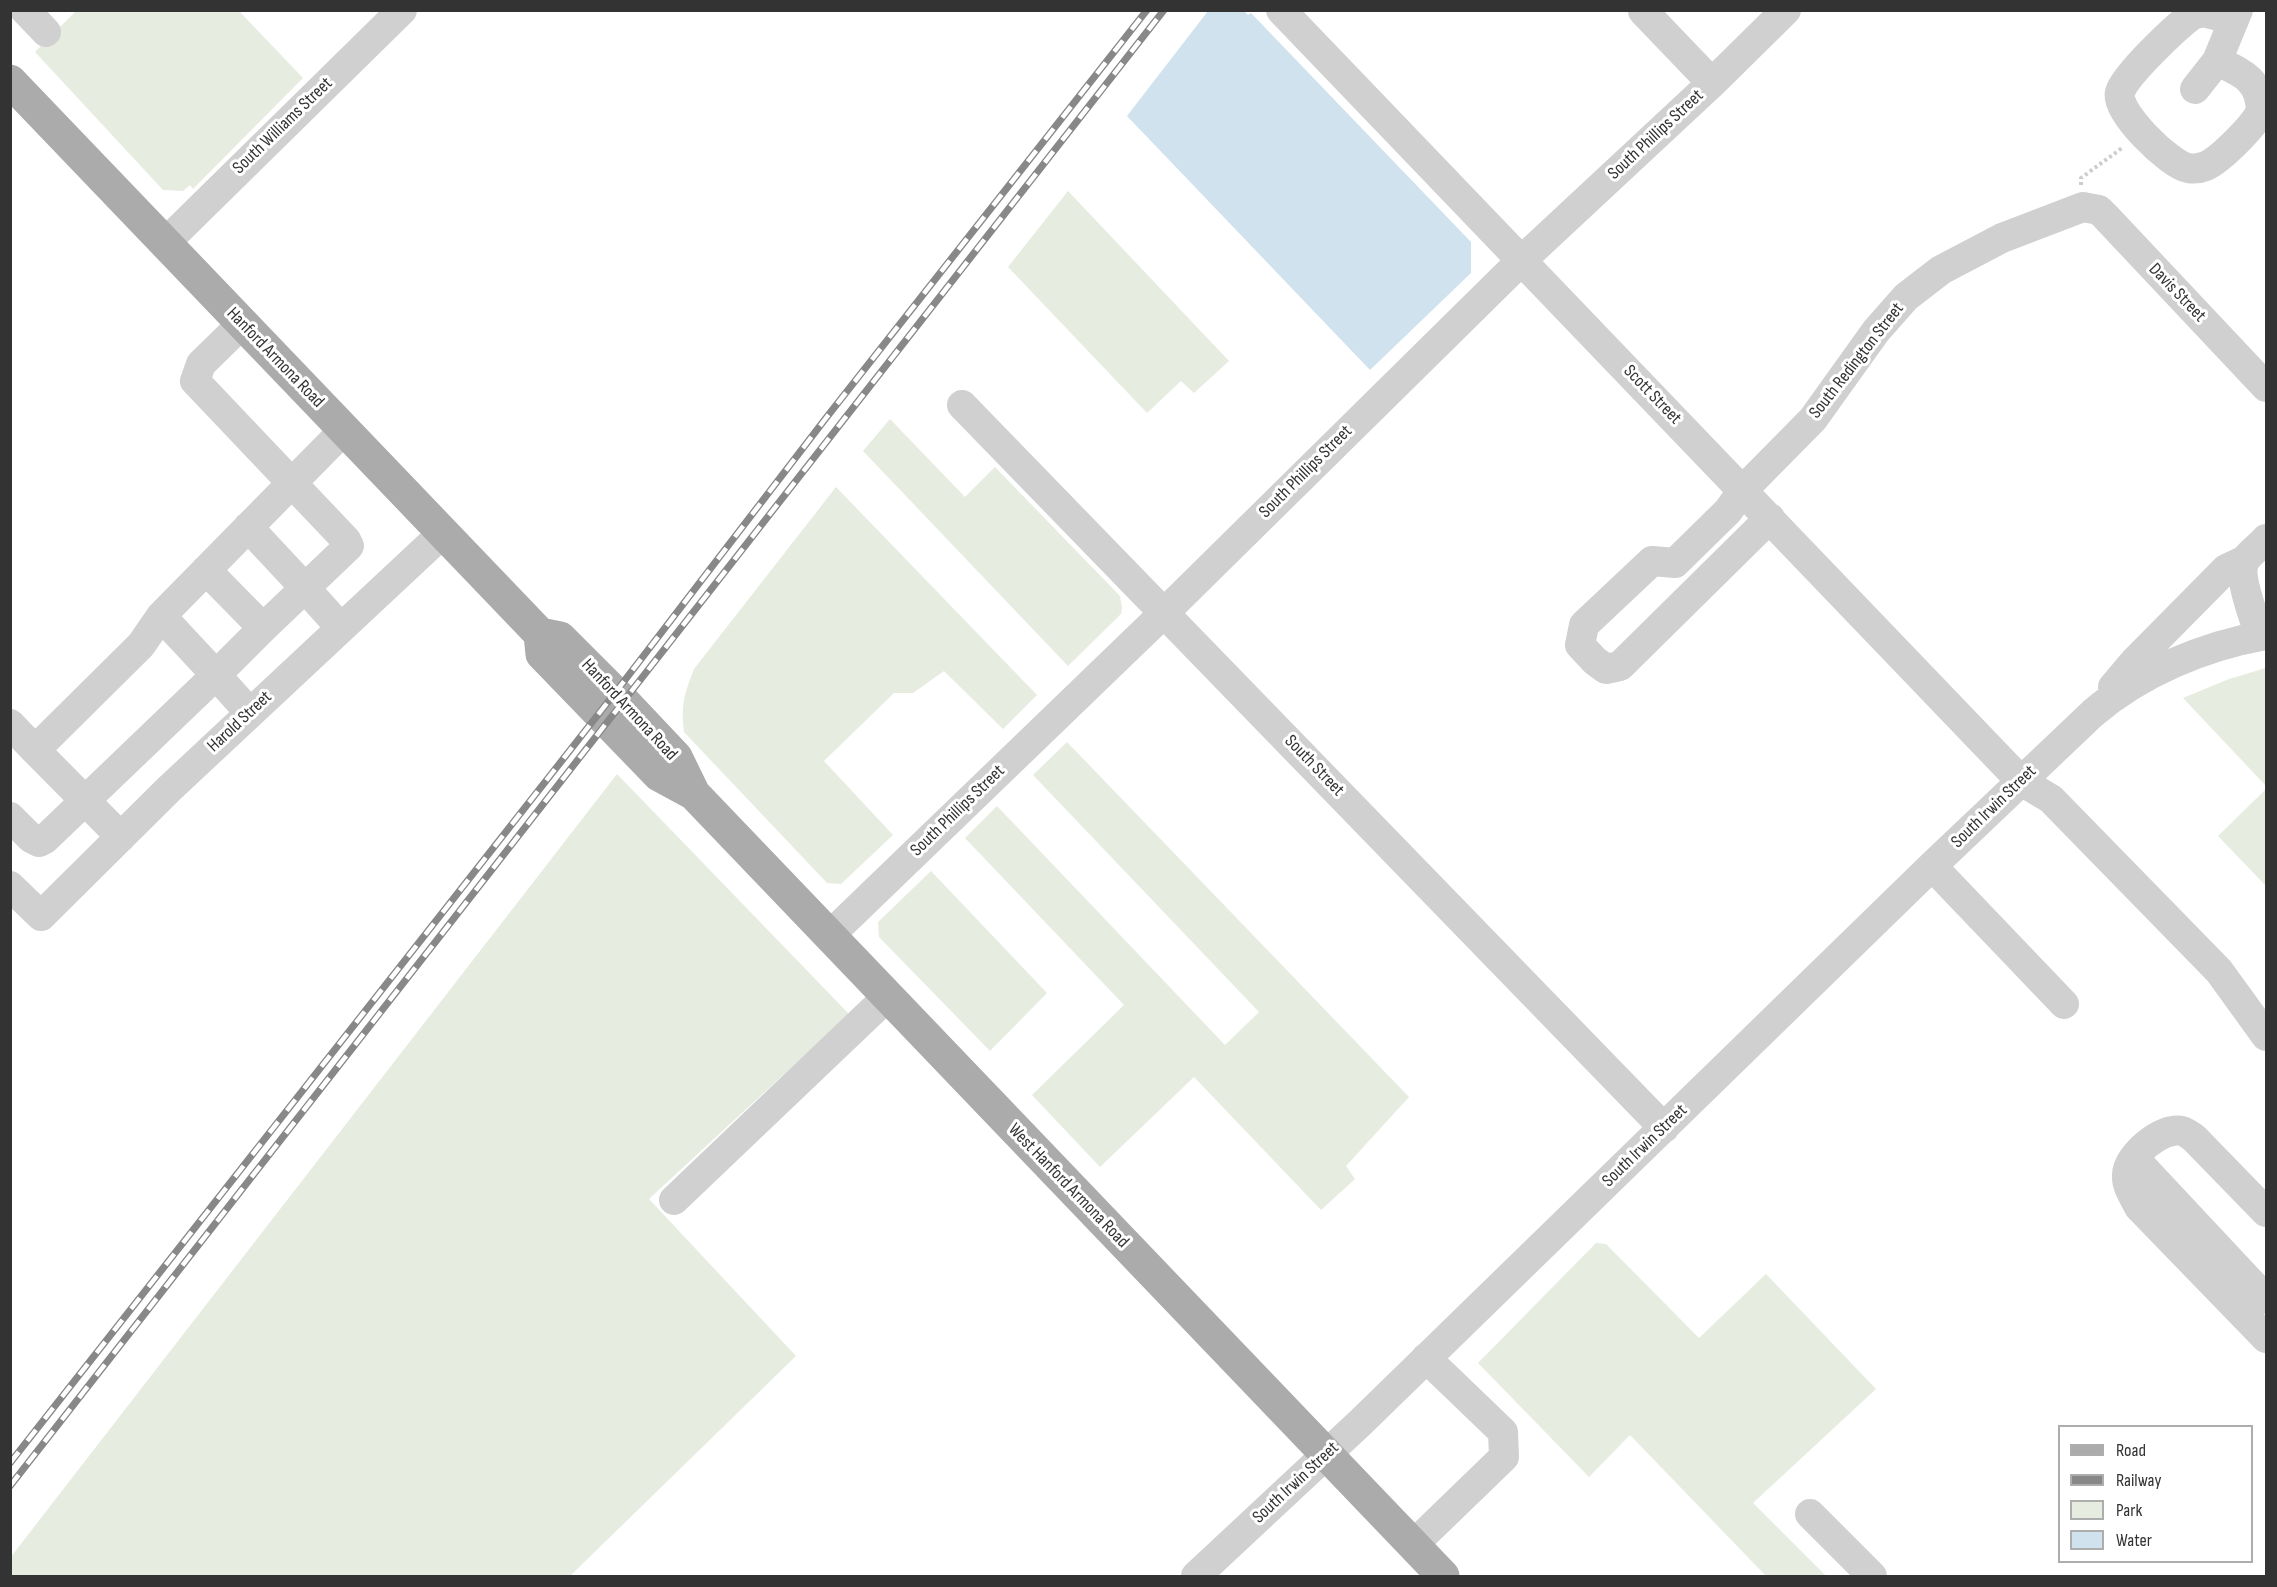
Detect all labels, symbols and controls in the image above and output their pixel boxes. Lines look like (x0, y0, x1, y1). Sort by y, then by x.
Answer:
street label: South Williams Street (229, 73, 337, 179)
street label: South Phillips Street (1604, 85, 1708, 185)
street label: Davis Street (2144, 259, 2210, 327)
street label: South Redington Street (1805, 299, 1909, 423)
street label: Hanford Armona Road (222, 303, 328, 413)
street label: Scott Street (1618, 361, 1686, 429)
street label: South Phillips Street (1255, 421, 1357, 523)
street label: Hanford Armona Road (576, 655, 682, 765)
street label: Harold Street (203, 687, 277, 757)
street label: South Street (1280, 731, 1348, 801)
street label: South Phillips Street (906, 761, 1010, 861)
street label: South Irwin Street (1947, 761, 2041, 853)
street label: South Irwin Street (1598, 1100, 1692, 1192)
street label: West Hanford Armona Road (1003, 1119, 1133, 1253)
legend (2058, 1425, 2253, 1563)
street label: South Irwin Street (1248, 1438, 1344, 1528)
text: Road (2116, 1440, 2146, 1461)
text: Railway (2116, 1470, 2161, 1491)
text: Park (2116, 1500, 2142, 1521)
text: Water (2116, 1530, 2152, 1551)

